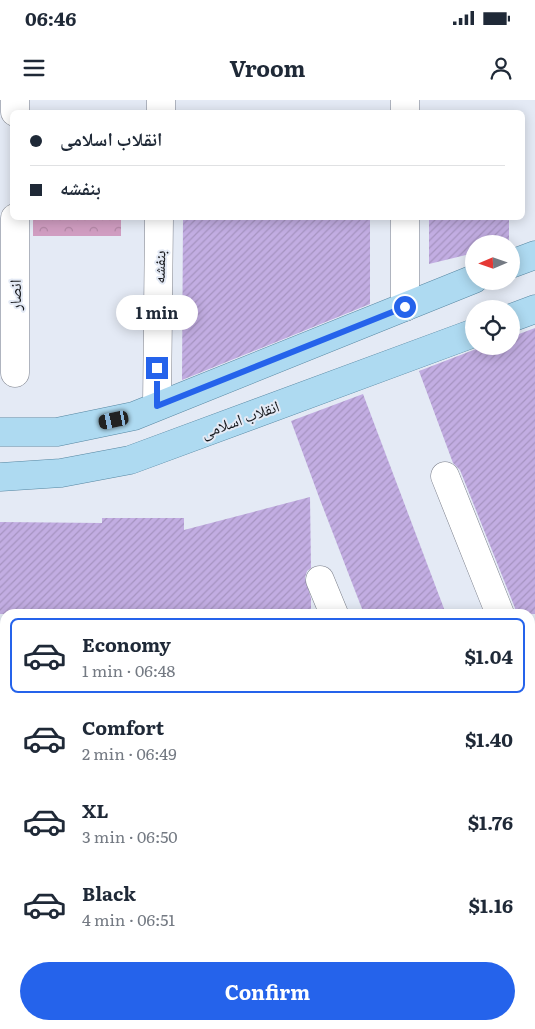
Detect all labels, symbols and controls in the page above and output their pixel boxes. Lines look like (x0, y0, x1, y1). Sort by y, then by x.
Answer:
text: 06:46 (25, 4, 76, 32)
text: Vroom (229, 51, 306, 84)
icon: menu (20, 54, 48, 82)
icon: person (487, 54, 515, 82)
text: انقلاب اسلامی (60, 124, 162, 152)
text: بنفشه (60, 173, 101, 201)
north arrow (465, 235, 520, 290)
map controls (465, 235, 520, 355)
street label: بنفشه (146, 250, 170, 284)
street label: انصار (2, 280, 26, 311)
callout: 1 min (116, 296, 198, 330)
route start (394, 296, 416, 318)
text: 1 min (136, 300, 178, 324)
button: locate (465, 300, 520, 355)
route end (146, 357, 168, 379)
street label: انقلاب اسلامی (197, 393, 282, 443)
car (97, 410, 130, 430)
text: Economy (82, 630, 171, 658)
icon: car (22, 633, 67, 678)
text: $1.04 (464, 642, 513, 670)
text: 1 min · 06:48 (82, 658, 175, 682)
text: Comfort (82, 713, 164, 741)
icon: car (22, 716, 67, 761)
text: $1.40 (465, 725, 513, 753)
text: 2 min · 06:49 (82, 741, 177, 765)
text: XL (82, 796, 109, 824)
icon: car (22, 799, 67, 844)
text: $1.76 (468, 808, 513, 836)
text: 3 min · 06:50 (82, 824, 178, 848)
text: Black (82, 879, 136, 907)
icon: car (22, 882, 67, 927)
text: $1.16 (469, 891, 513, 919)
text: 4 min · 06:51 (82, 907, 175, 931)
button: Confirm (20, 962, 515, 1020)

